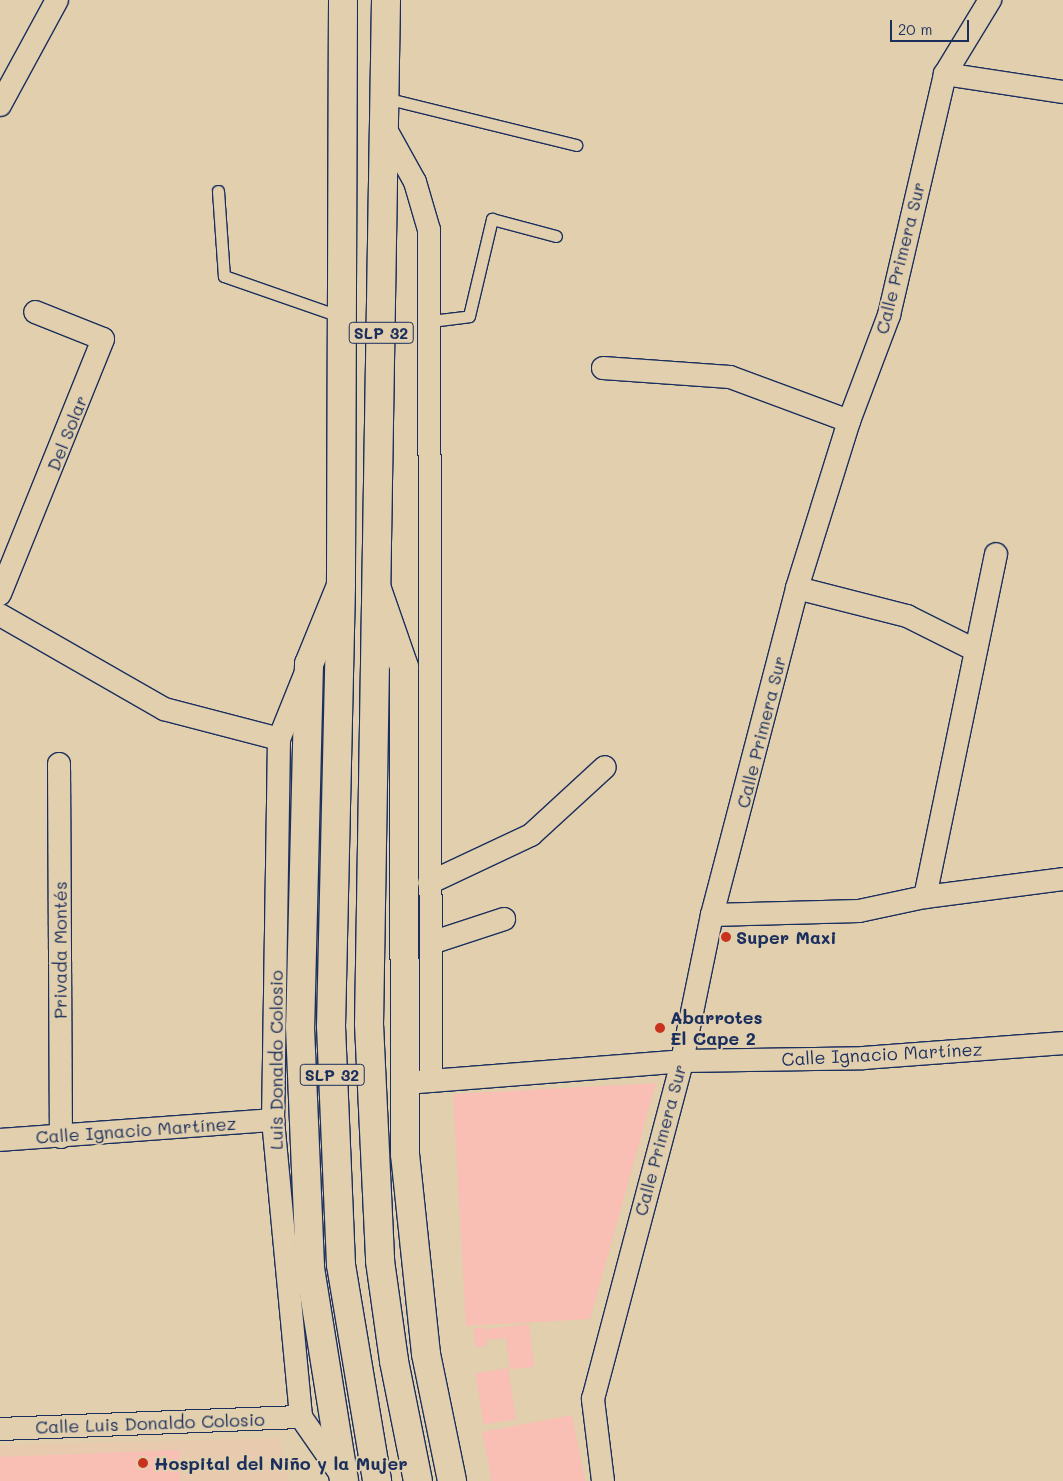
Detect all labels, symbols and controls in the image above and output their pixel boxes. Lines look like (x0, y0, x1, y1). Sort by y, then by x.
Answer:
scale bar (893, 10, 972, 42)
text: 20 m (898, 19, 932, 39)
street label: Calle Primera Sur (871, 180, 929, 336)
road number: SLP 32 (348, 319, 414, 346)
street label: Del Solar (42, 392, 92, 474)
street label: Calle Primera Sur (732, 654, 790, 810)
street label: Privada Montés (49, 881, 71, 1019)
place label: Super Maxi (736, 926, 837, 948)
marker: Super Maxi (720, 931, 732, 943)
street label: Luis Donaldo Colosio (265, 970, 287, 1150)
place label: Abarrotes El Cape 2 (670, 1007, 763, 1050)
marker: Abarrotes El Cape 2 (654, 1022, 666, 1034)
street label: Calle Ignacio Martínez (781, 1038, 983, 1070)
road number: SLP 32 (300, 1062, 364, 1088)
street label: Calle Primera Sur (629, 1062, 691, 1218)
street label: Calle Ignacio Martínez (35, 1112, 237, 1148)
street label: Calle Luis Donaldo Colosio (35, 1408, 265, 1438)
place label: Hospital del Niño y la Mujer (154, 1452, 408, 1474)
marker: Hospital del Niño y la Mujer (136, 1456, 150, 1470)

